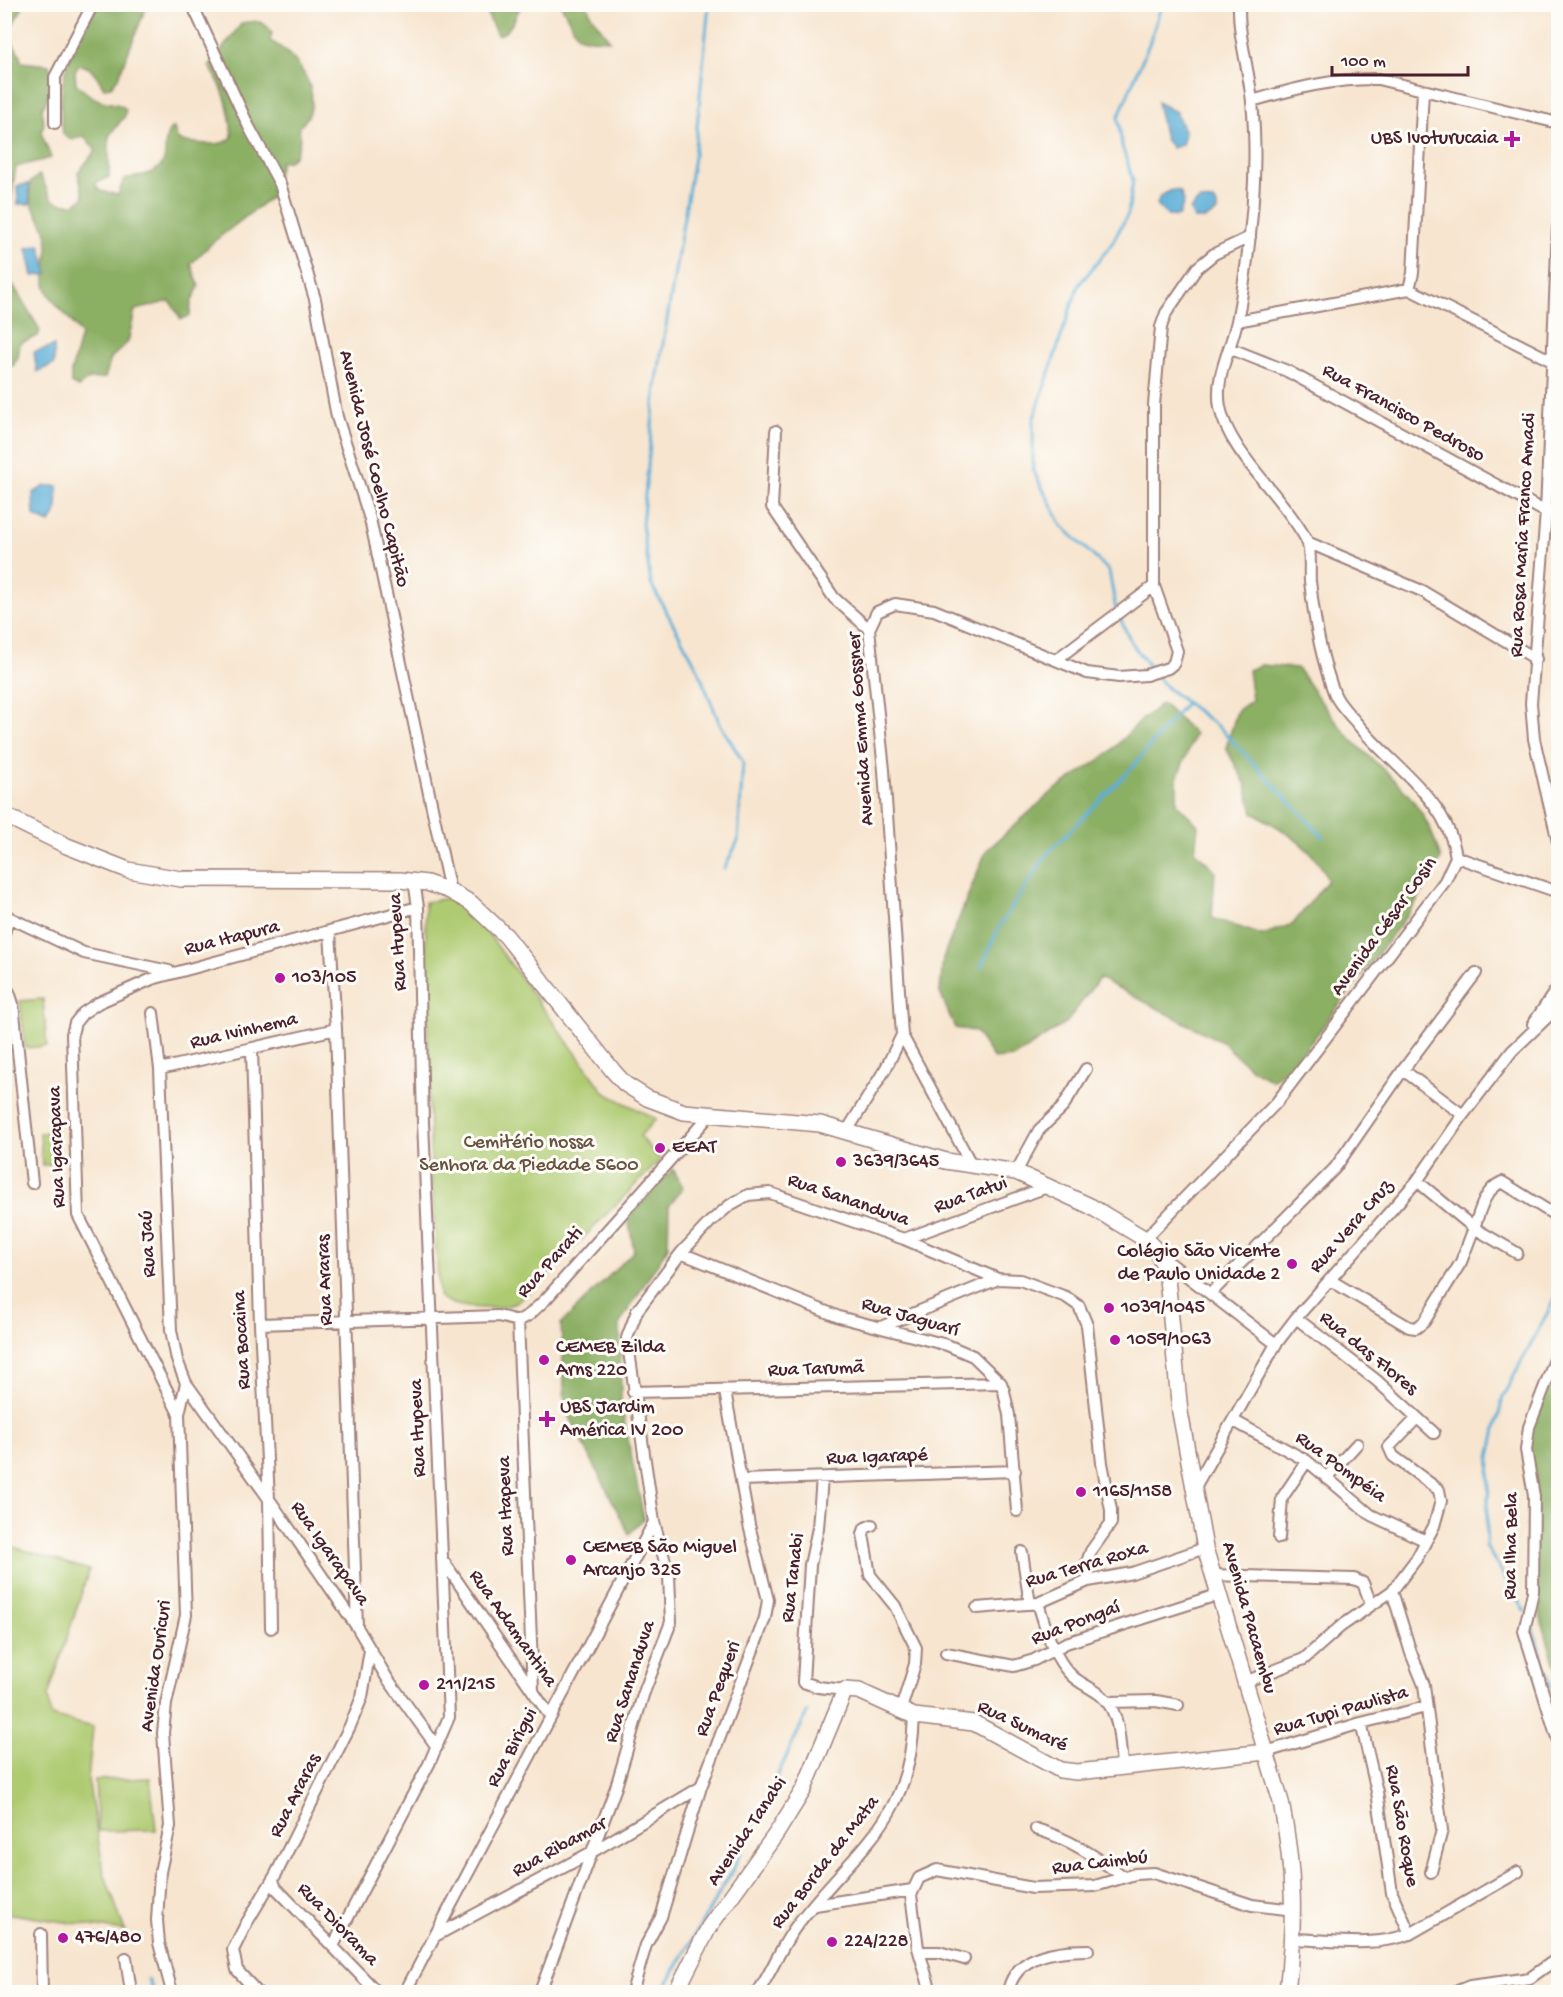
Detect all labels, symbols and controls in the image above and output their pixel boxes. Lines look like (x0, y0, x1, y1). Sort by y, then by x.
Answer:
scale bar (1332, 39, 1468, 77)
text: 100 m (1340, 52, 1386, 73)
place label: UBS Ivoturucaia (1371, 128, 1499, 151)
marker: UBS Ivoturucaia (1503, 130, 1521, 148)
street label: Avenida José Coelho Capitão (332, 348, 414, 590)
street label: Rua Francisco Pedroso (1318, 360, 1488, 468)
street label: Rua Rosa Maria Franco Amadi (1506, 412, 1542, 658)
street label: Avenida Emma Gossner (844, 630, 880, 826)
street label: Avenida César Cosin (1327, 853, 1443, 1001)
street label: Rua Itupeva (385, 892, 413, 992)
street label: Rua Itapura (182, 916, 283, 962)
place label: 103/105 (291, 967, 357, 990)
marker: 103/105 (273, 971, 287, 985)
street label: Rua Ivinhema (188, 1008, 301, 1056)
street label: Rua Igarapava (44, 1085, 72, 1208)
park label: Cemitério nossa Senhora da Piedade 5600 (419, 1132, 639, 1178)
place label: EEAT (672, 1137, 718, 1160)
marker: EEAT (653, 1141, 667, 1155)
place label: 3639/3645 (852, 1151, 939, 1174)
marker: 3639/3645 (834, 1155, 848, 1169)
street label: Rua Sananduva (784, 1169, 913, 1233)
street label: Rua Tatui (931, 1172, 1011, 1220)
street label: Rua Vera Cruz (1305, 1175, 1400, 1278)
street label: Rua Jaú (136, 1209, 162, 1278)
street label: Rua Parati (513, 1222, 589, 1304)
street label: Rua Araras (313, 1233, 339, 1326)
place label: Colégio São Vicente de Paulo Unidade 2 (1117, 1241, 1281, 1287)
marker: Colégio São Vicente de Paulo Unidade 2 (1285, 1257, 1299, 1271)
street label: Rua Bocaina (229, 1289, 257, 1390)
street label: Rua Jaguarí (858, 1293, 962, 1343)
place label: 1039/1045 (1120, 1297, 1205, 1320)
marker: 1039/1045 (1102, 1301, 1116, 1315)
street label: Rua das Flores (1314, 1307, 1423, 1401)
place label: 1059/1063 (1126, 1329, 1212, 1352)
marker: 1059/1063 (1108, 1333, 1122, 1347)
place label: CEMEB Zilda Arns 220 (556, 1337, 666, 1383)
marker: CEMEB Zilda Arns 220 (537, 1353, 551, 1367)
street label: Rua Tarumã (767, 1357, 865, 1383)
street label: Rua Itupeva (406, 1378, 432, 1477)
place label: UBS Jardim América IV 200 (560, 1397, 684, 1443)
marker: UBS Jardim América IV 200 (538, 1410, 556, 1428)
street label: Rua Pompéia (1290, 1427, 1391, 1509)
street label: Rua Igarapé (826, 1445, 929, 1471)
street label: Rua Itapeva (494, 1455, 520, 1556)
place label: 1165/1158 (1092, 1481, 1172, 1504)
marker: 1165/1158 (1074, 1485, 1088, 1499)
street label: Rua Ilha Bela (1500, 1491, 1524, 1600)
street label: Rua Igarapava (285, 1497, 374, 1611)
street label: Rua Tanabi (777, 1532, 811, 1624)
place label: CEMEB São Miguel Arcanjo 325 (583, 1537, 737, 1583)
street label: Rua Terra Roxa (1023, 1537, 1152, 1594)
street label: Avenida Pacaembu (1215, 1539, 1281, 1697)
marker: CEMEB São Miguel Arcanjo 325 (564, 1553, 578, 1567)
street label: Rua Adamantina (463, 1566, 562, 1693)
street label: Rua Pongaí (1028, 1596, 1124, 1651)
street label: Avenida Ouricuri (136, 1599, 178, 1733)
street label: Rua Sananduva (600, 1617, 662, 1746)
street label: Rua Pequeri (691, 1638, 747, 1740)
place label: 211/215 (436, 1674, 495, 1697)
marker: 211/215 (417, 1678, 431, 1692)
street label: Rua Tupi Paulista (1271, 1682, 1412, 1742)
street label: Rua Sumaré (973, 1696, 1071, 1758)
street label: Rua Birigui (482, 1704, 544, 1792)
street label: Rua Araras (265, 1750, 327, 1842)
street label: Rua São Roque (1379, 1763, 1423, 1890)
street label: Avenida Tanabi (703, 1773, 793, 1891)
street label: Rua Borda da Mata (767, 1791, 886, 1934)
street label: Rua Ribamar (509, 1812, 613, 1883)
street label: Rua Caimbú (1051, 1847, 1150, 1881)
street label: Rua Diorama (292, 1879, 383, 1972)
place label: 476/480 (75, 1927, 142, 1950)
marker: 476/480 (56, 1931, 70, 1945)
place label: 224/228 (844, 1931, 908, 1954)
marker: 224/228 (825, 1935, 839, 1949)

